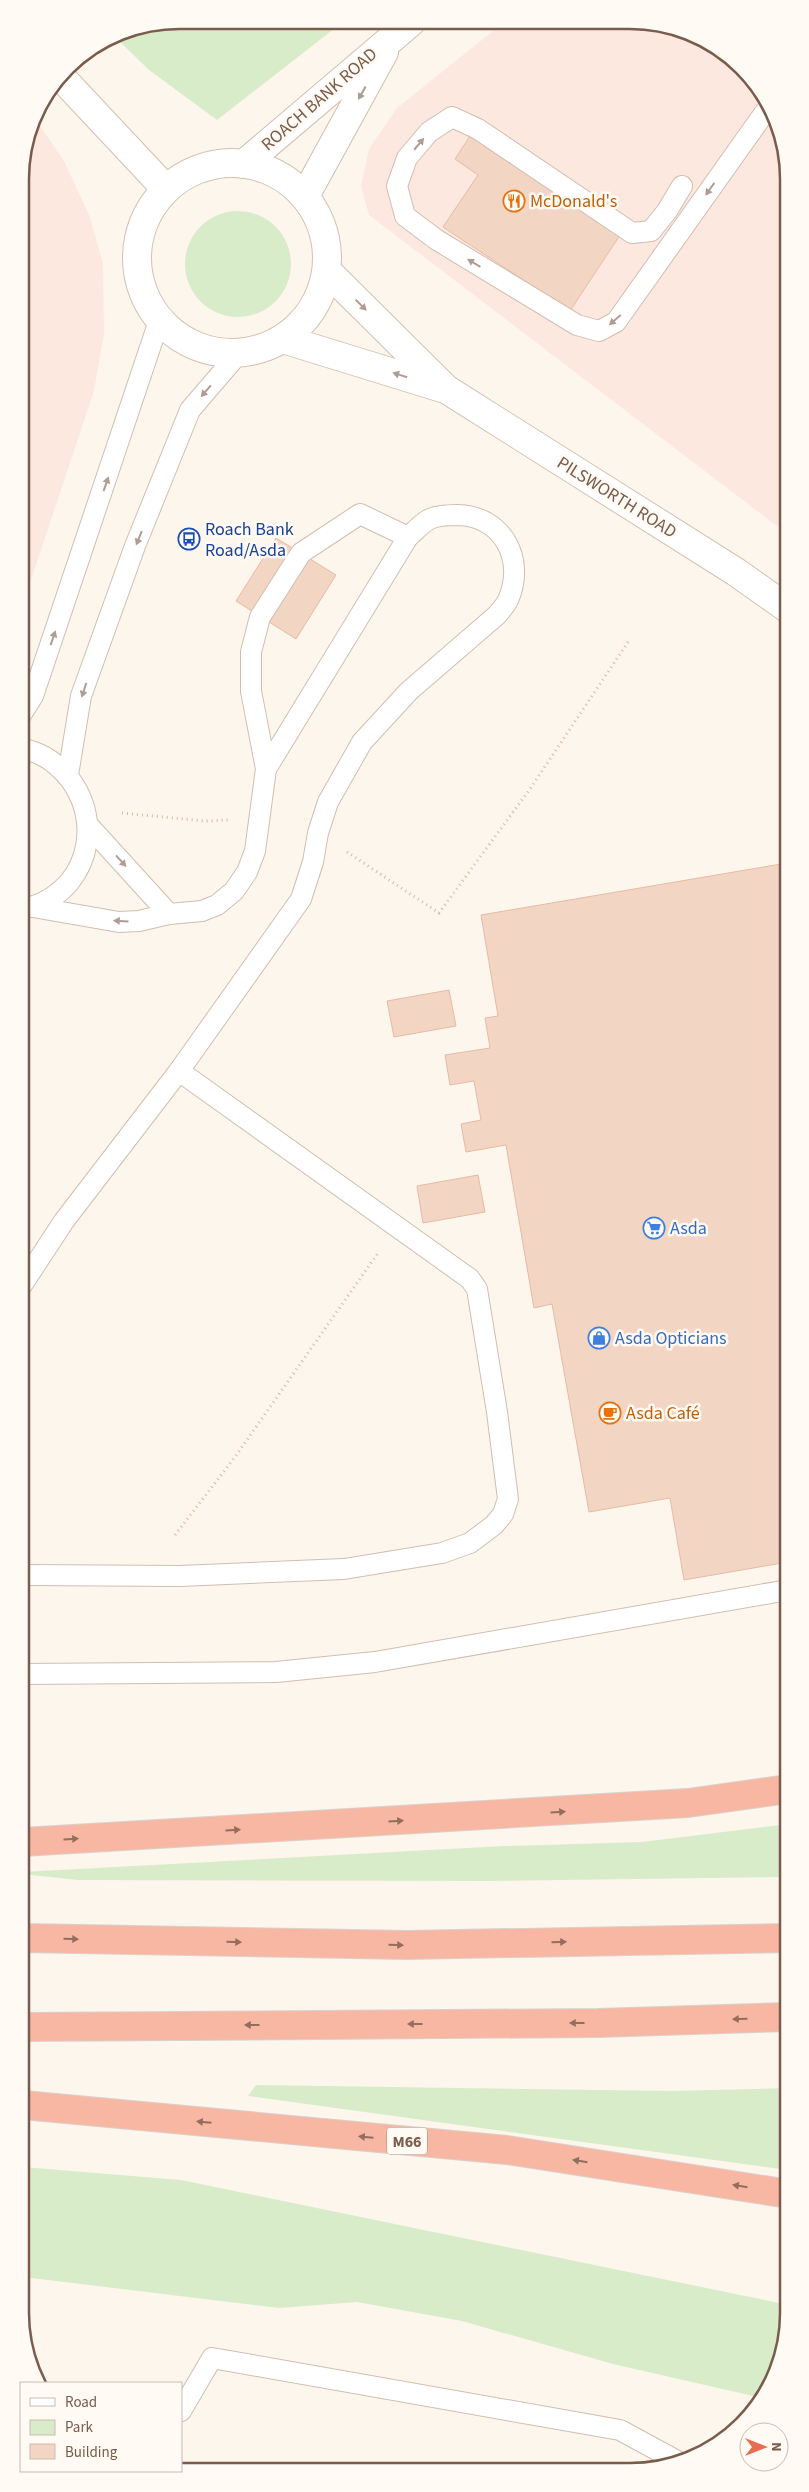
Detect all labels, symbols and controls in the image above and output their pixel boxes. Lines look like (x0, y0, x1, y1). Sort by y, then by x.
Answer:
street label: ROACH BANK ROAD (256, 42, 383, 157)
one-way arrow (357, 87, 366, 100)
one-way arrow (413, 138, 424, 151)
one-way arrow (705, 182, 715, 196)
restaurant icon: McDonald's (502, 189, 526, 213)
place label: McDonald's (530, 189, 617, 214)
one-way arrow (468, 258, 481, 267)
one-way arrow (355, 299, 367, 311)
one-way arrow (610, 314, 622, 326)
one-way arrow (392, 370, 407, 378)
one-way arrow (201, 384, 212, 397)
street label: PILSWORTH ROAD (552, 451, 681, 544)
one-way arrow (102, 477, 110, 492)
place label: Roach Bank Road/Asda (205, 517, 294, 563)
bus stop icon: Roach Bank Road/Asda (177, 527, 201, 551)
one-way arrow (134, 530, 142, 545)
one-way arrow (49, 630, 57, 645)
one-way arrow (79, 683, 87, 698)
one-way arrow (115, 855, 127, 867)
one-way arrow (113, 917, 129, 925)
supermarket icon: Asda (642, 1216, 666, 1240)
place label: Asda (670, 1216, 707, 1241)
shop icon: Asda Opticians (587, 1326, 611, 1350)
place label: Asda Opticians (615, 1326, 727, 1351)
cafe icon: Asda Café (598, 1401, 622, 1425)
place label: Asda Café (626, 1401, 700, 1426)
one-way arrow (550, 1807, 566, 1815)
one-way arrow (388, 1817, 404, 1825)
one-way arrow (226, 1826, 242, 1834)
one-way arrow (63, 1835, 79, 1843)
one-way arrow (64, 1935, 80, 1943)
one-way arrow (226, 1938, 242, 1946)
one-way arrow (551, 1938, 567, 1946)
one-way arrow (388, 1941, 404, 1949)
one-way arrow (731, 2015, 747, 2023)
one-way arrow (569, 2019, 585, 2027)
one-way arrow (406, 2020, 422, 2028)
one-way arrow (244, 2021, 260, 2029)
one-way arrow (196, 2118, 212, 2126)
road number: M66 (387, 2128, 427, 2154)
one-way arrow (358, 2133, 374, 2141)
one-way arrow (571, 2157, 587, 2165)
one-way arrow (732, 2182, 748, 2190)
legend (20, 2382, 182, 2472)
text: Road (65, 2392, 97, 2413)
text: Park (65, 2417, 94, 2438)
north arrow (739, 2422, 789, 2472)
text: Building (65, 2442, 118, 2463)
text: N (766, 2442, 786, 2452)

